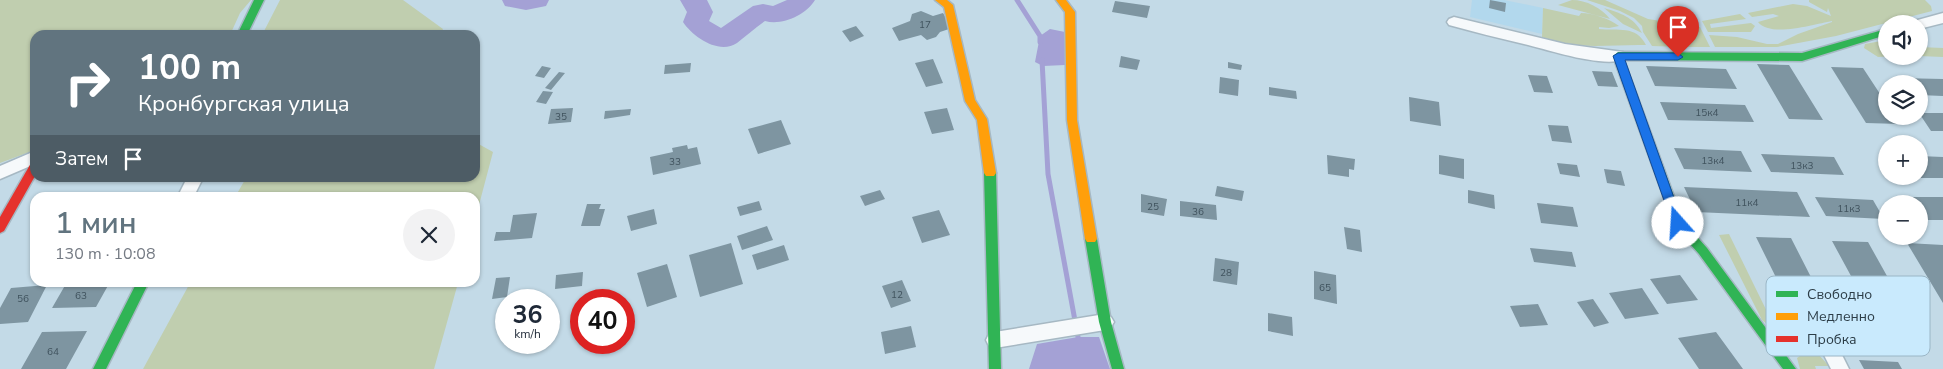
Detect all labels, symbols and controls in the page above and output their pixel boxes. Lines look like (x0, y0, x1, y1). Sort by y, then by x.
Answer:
pin (1657, 6, 1699, 57)
icon: arrive (1664, 13, 1692, 41)
map controls (1878, 15, 1928, 245)
button: sound (1878, 15, 1928, 65)
house number: 17 (919, 18, 931, 32)
text: 100 m (138, 44, 241, 91)
icon: right (55, 50, 120, 115)
button: layers (1878, 75, 1928, 125)
text: Кронбургская улица (138, 89, 350, 119)
house number: 15к4 (1695, 106, 1719, 120)
house number: 35 (555, 110, 567, 124)
button: + (1878, 135, 1928, 185)
icon: arrive (119, 145, 147, 173)
text: Затем (55, 146, 109, 172)
house number: 13к4 (1701, 154, 1725, 168)
house number: 33 (669, 155, 681, 169)
house number: 13к3 (1790, 159, 1814, 173)
button: − (1878, 195, 1928, 245)
position arrow (1651, 196, 1703, 248)
house number: 11к4 (1735, 196, 1759, 210)
house number: 25 (1147, 200, 1159, 214)
house number: 11к3 (1837, 202, 1861, 216)
text: 1 мин (55, 203, 137, 244)
house number: 36 (1192, 205, 1204, 219)
button: close (403, 209, 455, 261)
text: 130 m · 10:08 (55, 243, 156, 265)
house number: 28 (1220, 266, 1232, 280)
legend (1766, 276, 1930, 356)
house number: 65 (1319, 281, 1331, 295)
text: Свободно (1807, 285, 1872, 304)
house number: 12 (891, 288, 903, 302)
house number: 63 (75, 289, 87, 303)
speed limit sign: 40 (570, 289, 635, 354)
house number: 56 (17, 292, 29, 306)
text: 36 (512, 298, 543, 332)
text: Медленно (1807, 307, 1875, 326)
text: km/h (514, 326, 541, 342)
text: Пробка (1807, 330, 1857, 349)
house number: 64 (47, 345, 59, 359)

